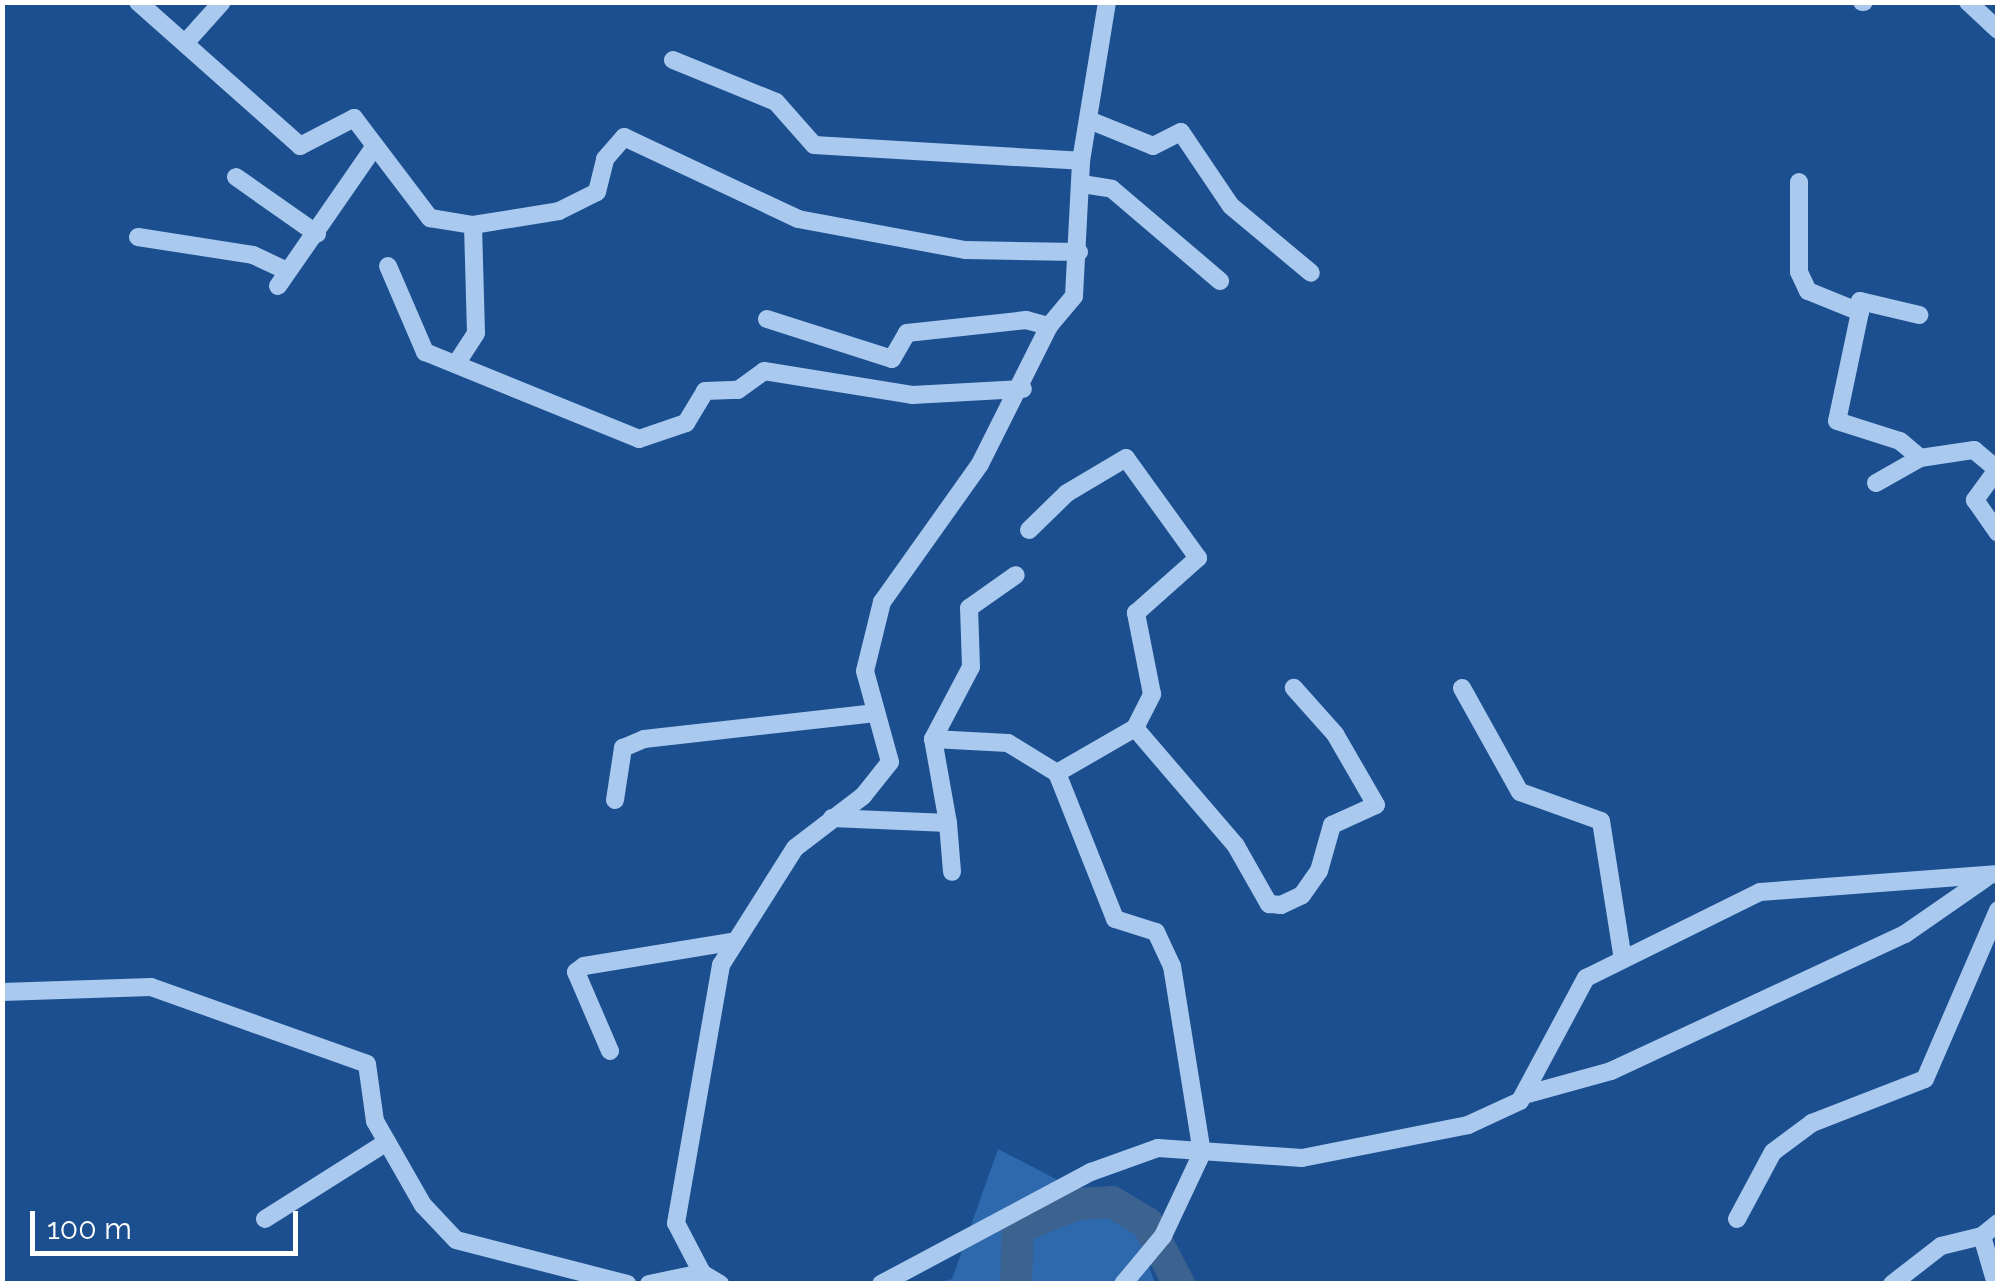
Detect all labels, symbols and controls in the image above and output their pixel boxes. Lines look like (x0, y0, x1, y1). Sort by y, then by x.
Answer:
scale bar (35, 1191, 302, 1253)
text: 100 m (47, 1211, 132, 1246)

